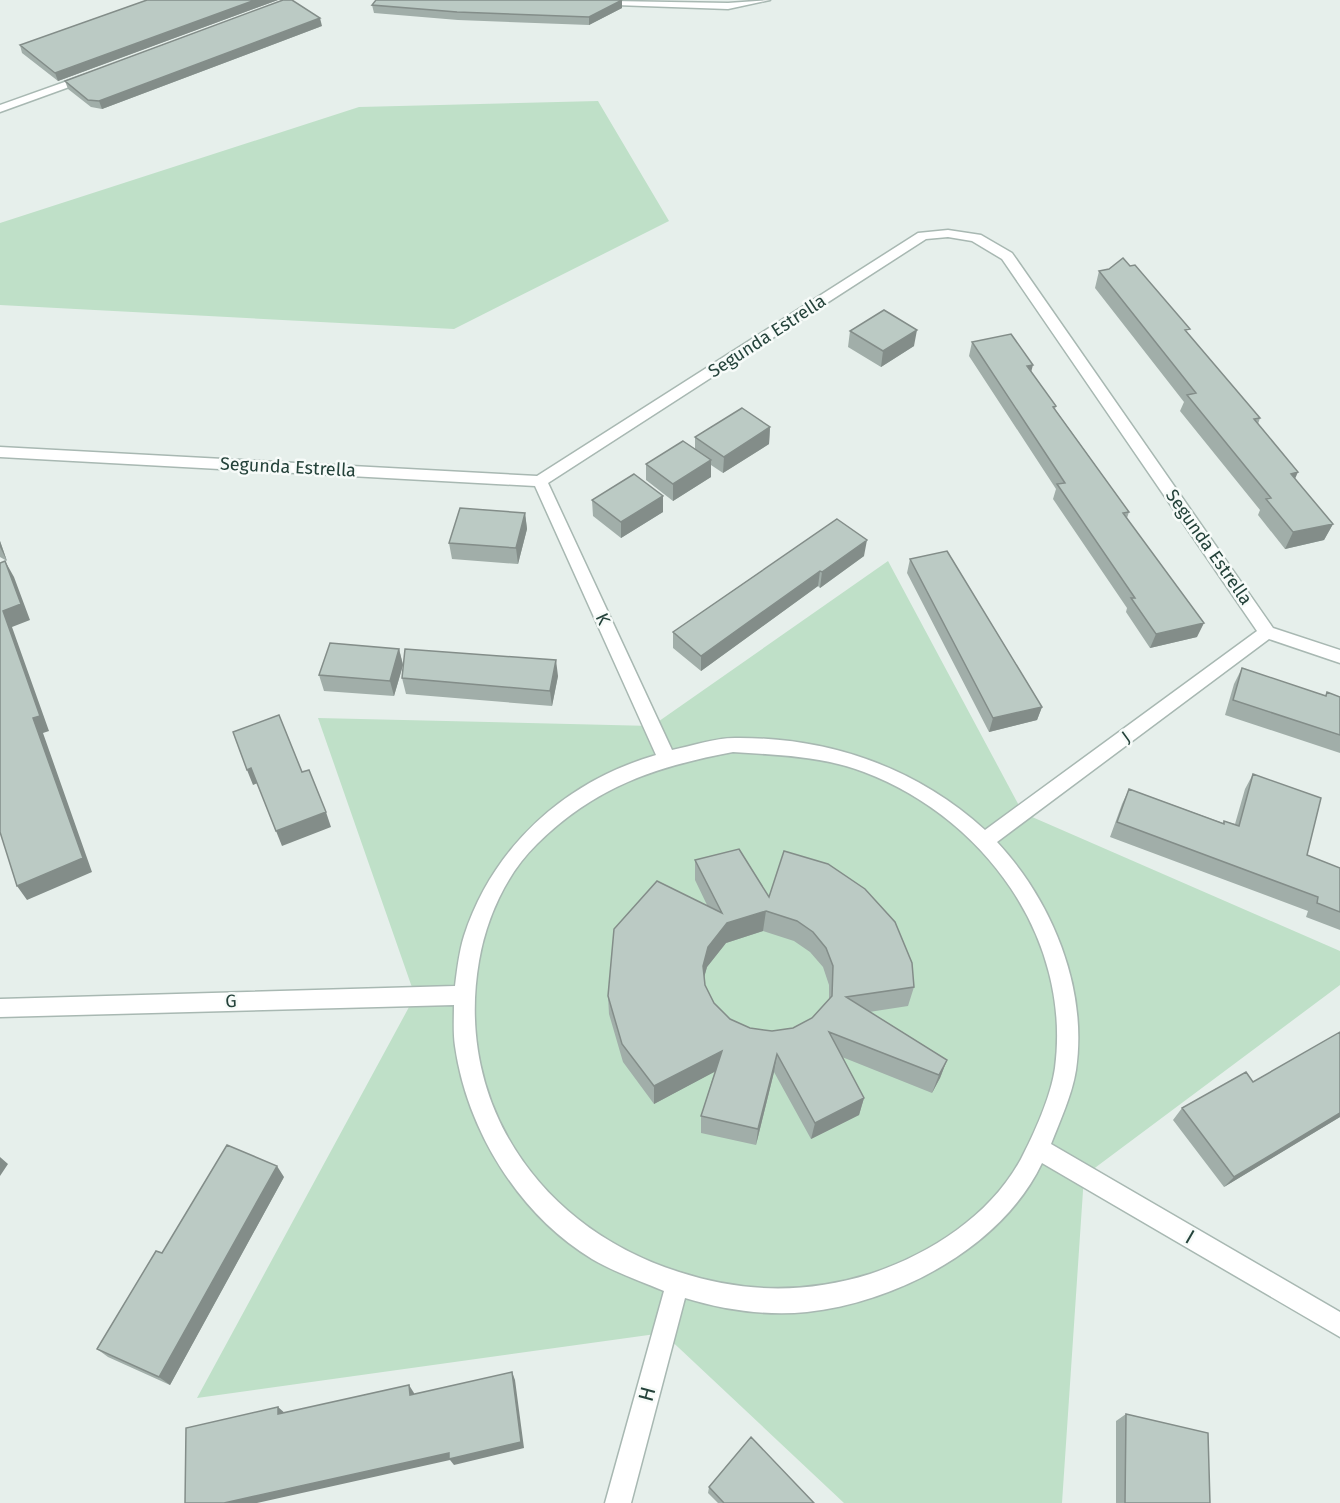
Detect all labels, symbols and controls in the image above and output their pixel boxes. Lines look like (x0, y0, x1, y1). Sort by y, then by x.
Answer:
street label: Segunda Estrella (704, 290, 830, 382)
street label: Segunda Estrella (219, 452, 357, 482)
street label: Segunda Estrella (1161, 485, 1257, 609)
street label: K (591, 610, 615, 629)
street label: J (1117, 726, 1135, 748)
street label: G (225, 990, 237, 1012)
street label: I (1181, 1224, 1199, 1250)
street label: H (633, 1384, 661, 1404)

